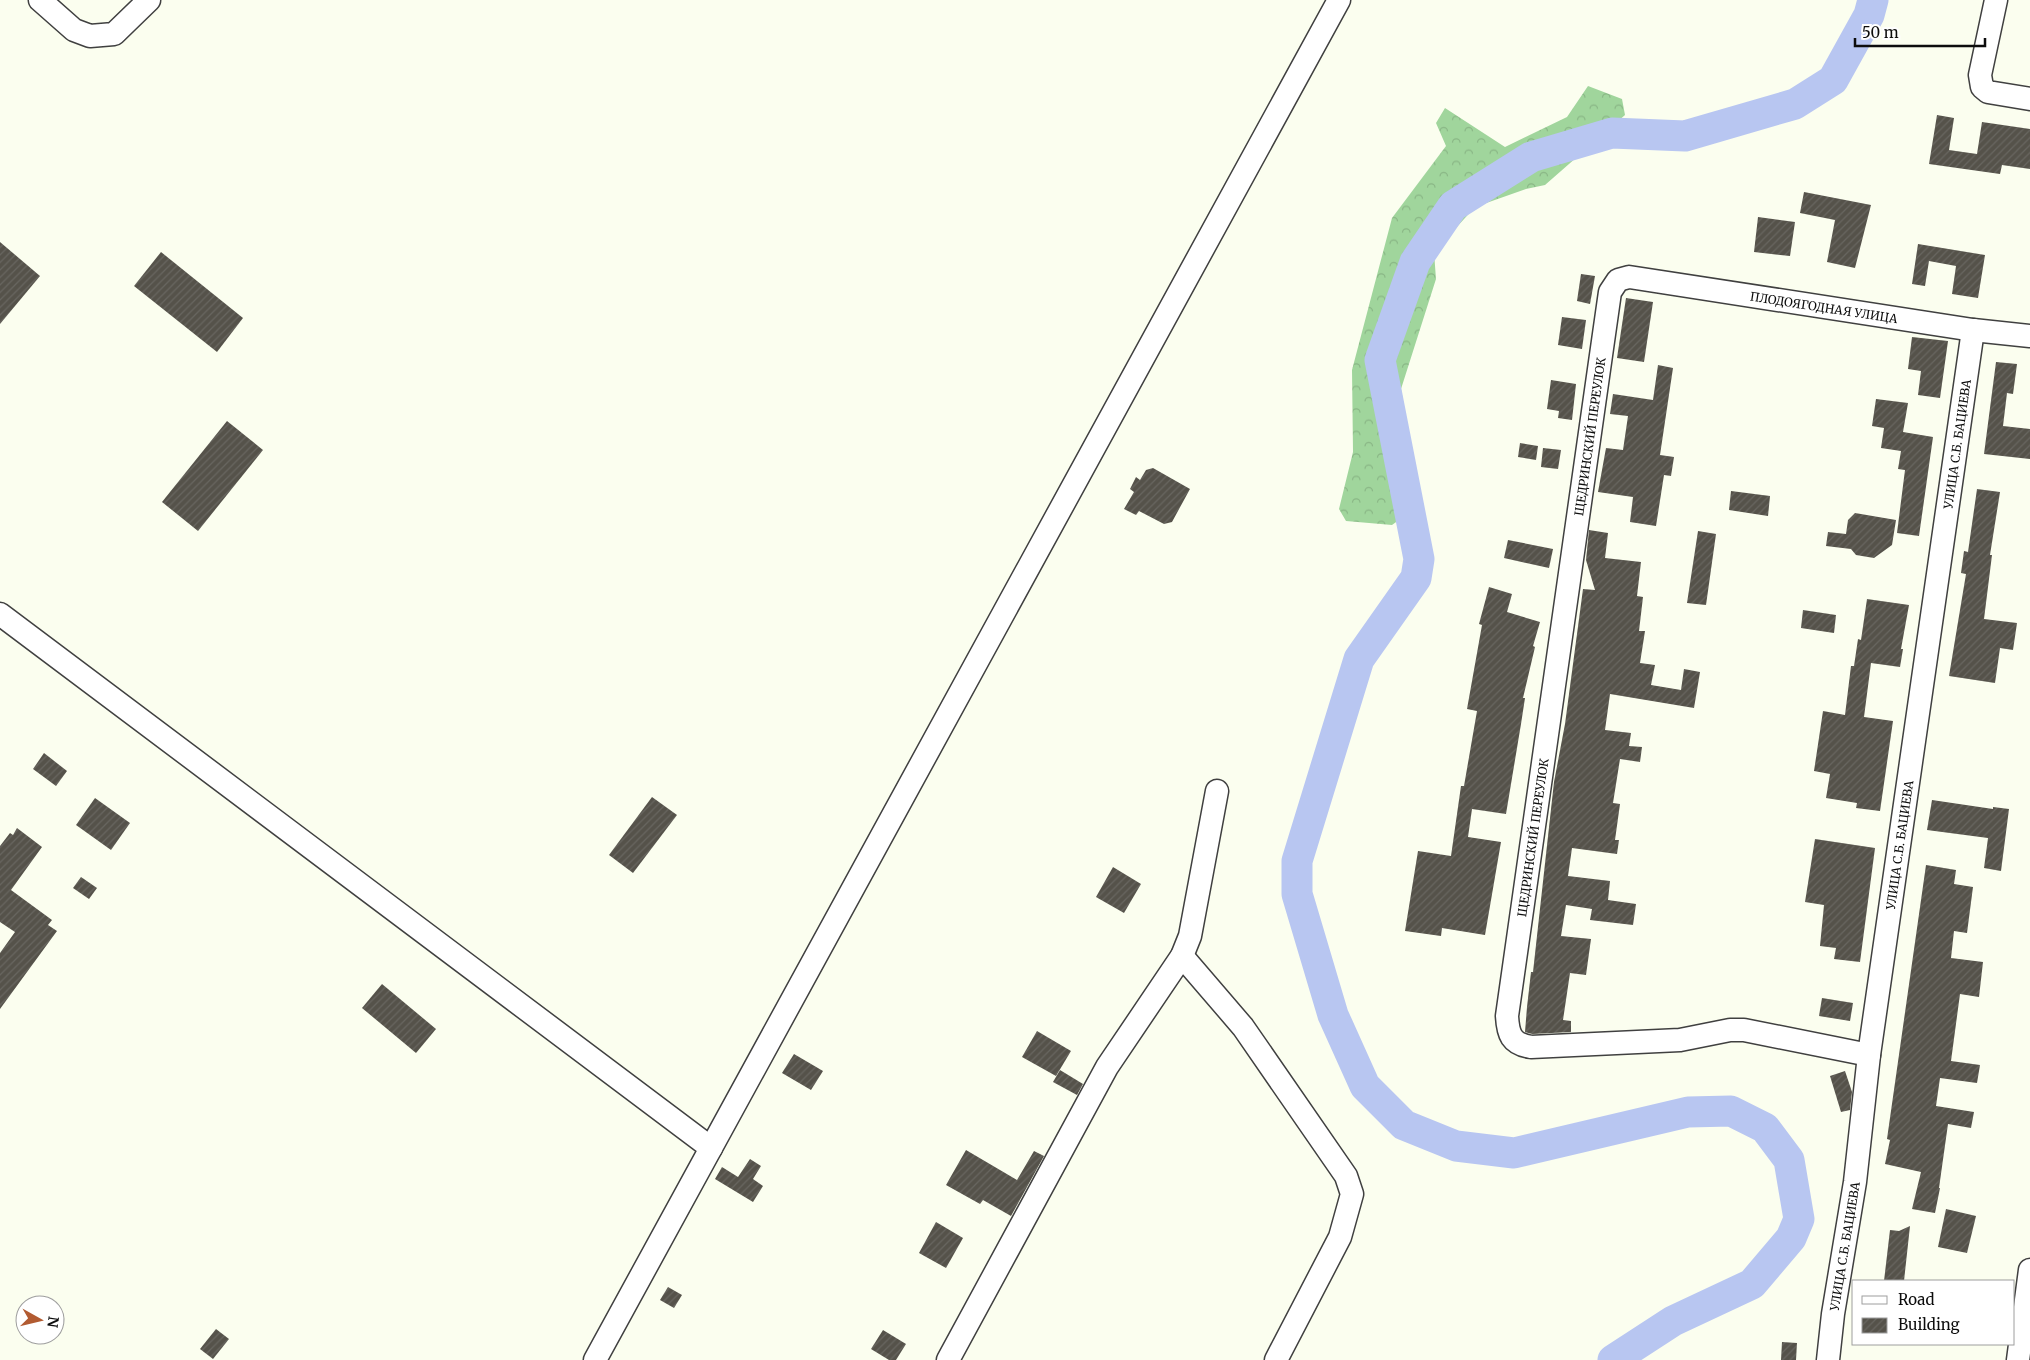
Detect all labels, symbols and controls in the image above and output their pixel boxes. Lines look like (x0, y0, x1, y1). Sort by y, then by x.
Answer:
scale bar (1855, 15, 1985, 47)
text: 50 m (1862, 23, 1899, 42)
street label: ПЛОДОЯГОДНАЯ УЛИЦА (1749, 288, 1899, 326)
street label: ЩЕДРИНСКИЙ ПЕРЕУЛОК (1571, 356, 1608, 517)
street label: УЛИЦА С.Б. БАЦИЕВА (1940, 378, 1973, 511)
street label: ЩЕДРИНСКИЙ ПЕРЕУЛОК (1514, 757, 1551, 918)
street label: УЛИЦА С.Б. БАЦИЕВА (1882, 779, 1916, 912)
street label: УЛИЦА С.Б. БАЦИЕВА (1826, 1180, 1863, 1313)
legend (1852, 1280, 2015, 1345)
text: Road (1898, 1290, 1934, 1309)
north arrow (15, 1295, 65, 1345)
text: N (43, 1315, 63, 1329)
text: Building (1898, 1315, 1960, 1334)

